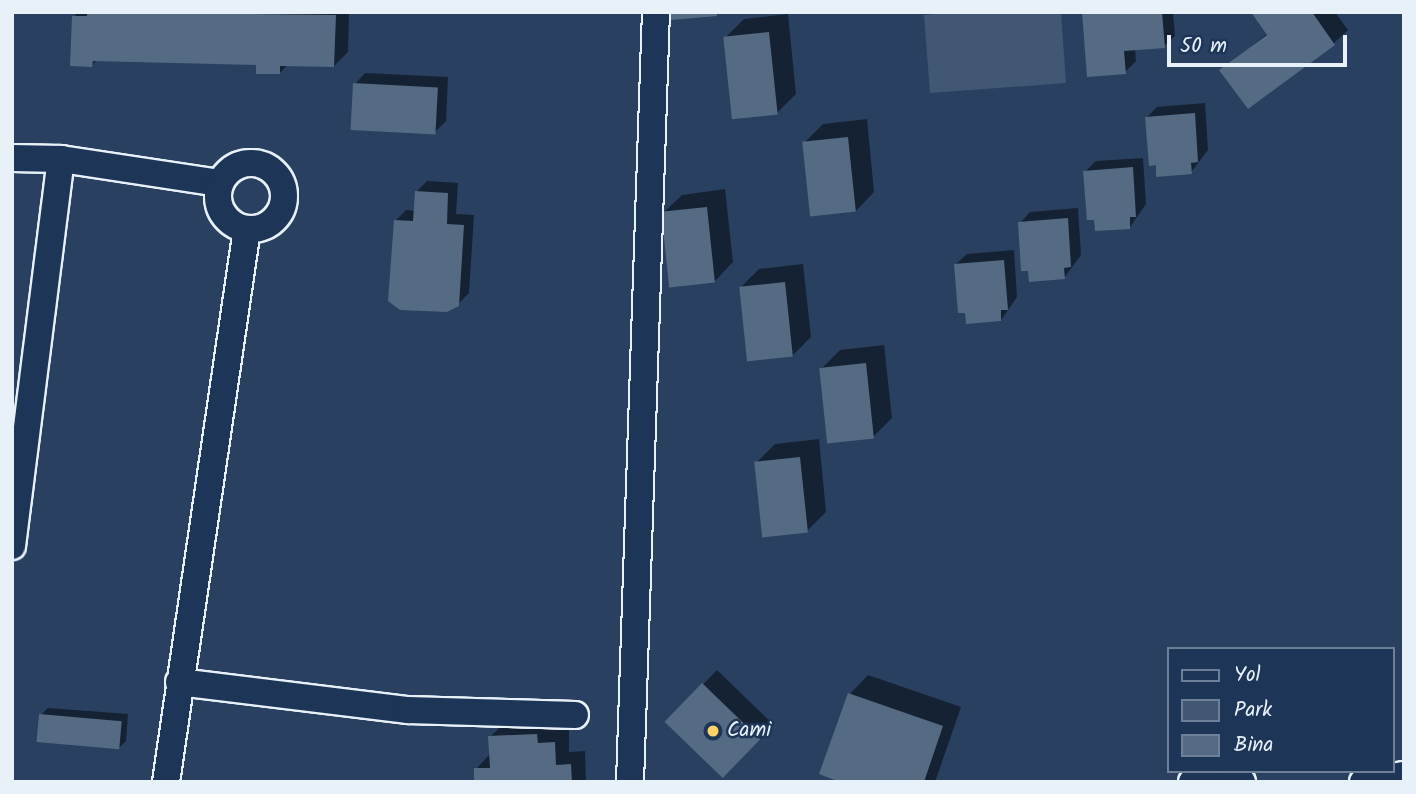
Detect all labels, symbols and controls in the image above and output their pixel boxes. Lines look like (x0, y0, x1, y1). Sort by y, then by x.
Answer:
scale bar (1171, 21, 1351, 65)
text: 50 m (1180, 30, 1227, 63)
legend (1168, 647, 1395, 773)
text: Yol (1234, 659, 1261, 692)
text: Park (1234, 694, 1272, 727)
place label: Cami (727, 718, 771, 744)
marker: Cami (705, 723, 721, 739)
text: Bina (1234, 729, 1273, 762)

